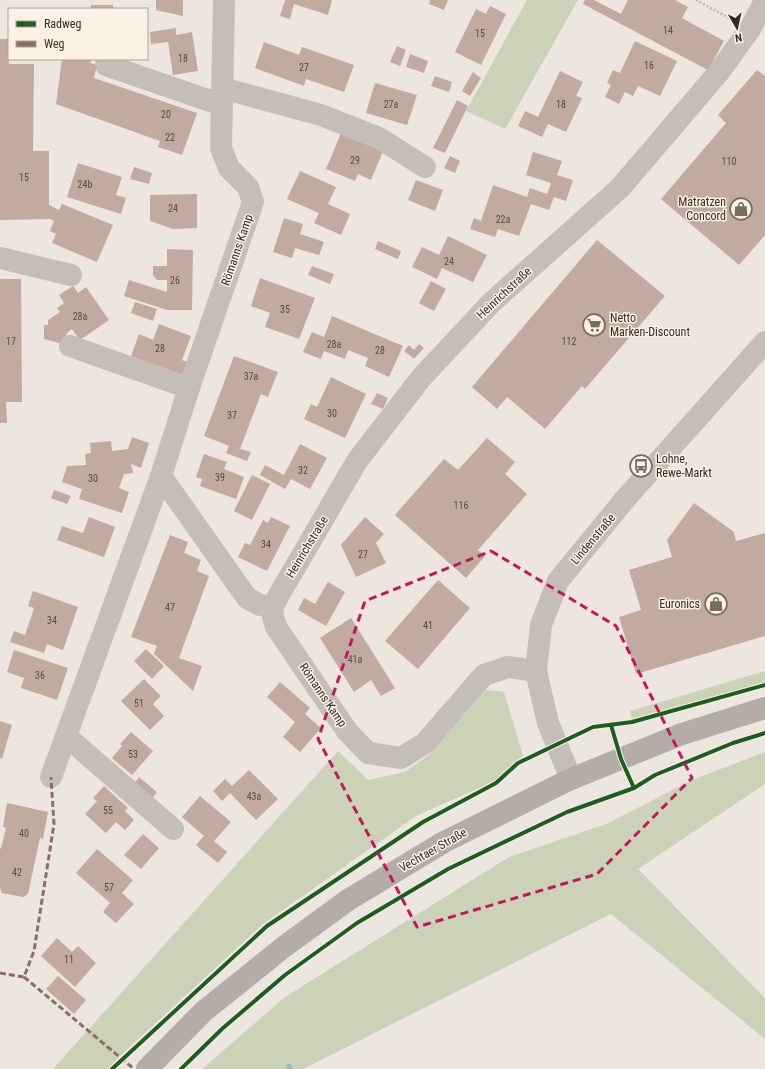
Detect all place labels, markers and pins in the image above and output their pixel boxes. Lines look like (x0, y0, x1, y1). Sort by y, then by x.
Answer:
place label: Matratzen Concord (678, 195, 726, 223)
shop icon: Matratzen Concord (728, 196, 754, 222)
place label: Netto Marken-Discount (610, 311, 690, 339)
supermarket icon: Netto Marken-Discount (581, 312, 607, 338)
place label: Lohne, Rewe-Markt (656, 452, 712, 480)
bus stop icon: Lohne, Rewe-Markt (628, 453, 654, 479)
shop icon: Euronics (703, 591, 729, 617)
place label: Euronics (659, 597, 700, 611)

